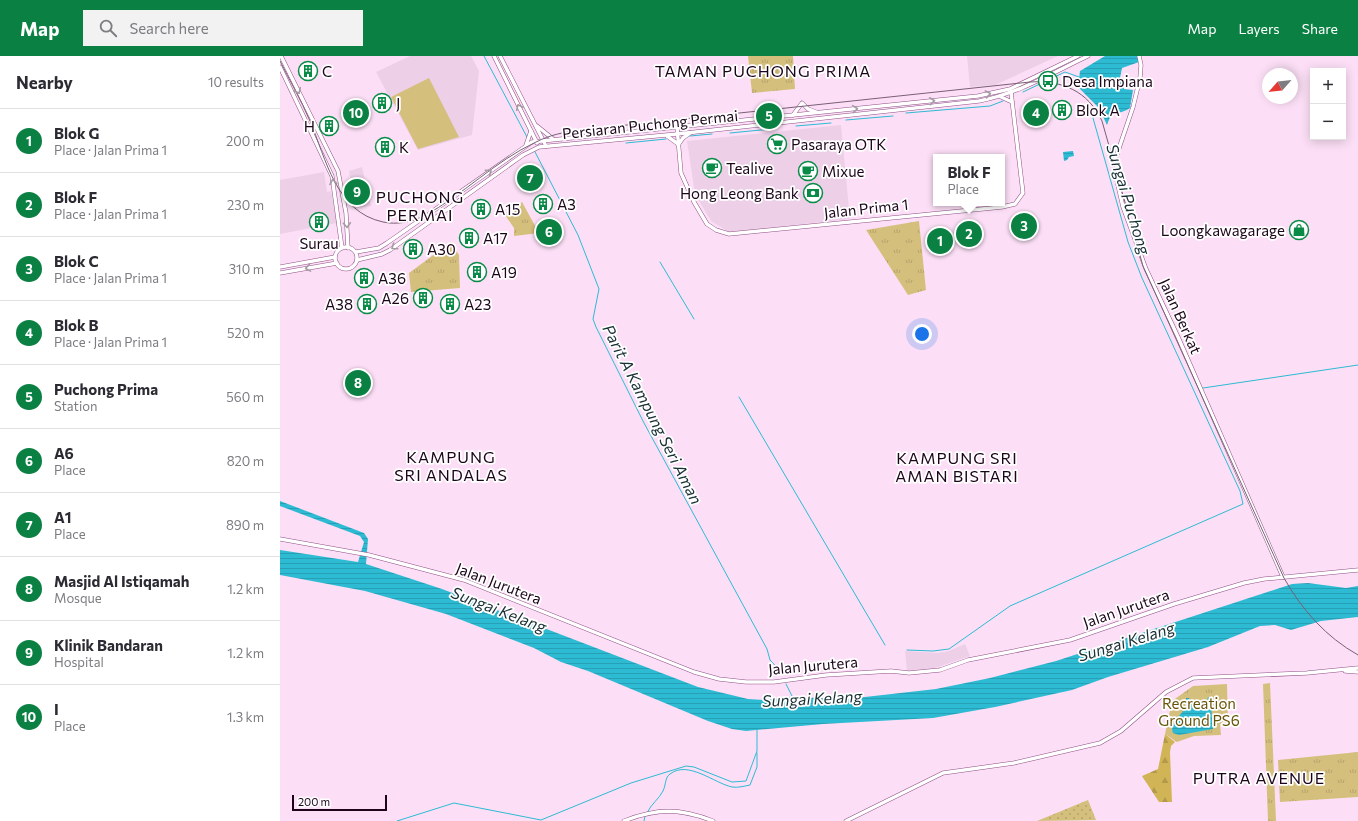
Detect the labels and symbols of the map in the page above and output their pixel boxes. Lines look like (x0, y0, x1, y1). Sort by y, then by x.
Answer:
building icon: C (297, 60, 319, 82)
district label: TAMAN PUCHONG PRIMA (655, 61, 871, 80)
place label: C (322, 62, 332, 80)
north arrow (1262, 68, 1298, 104)
bus stop icon: Desa Impiana (1037, 70, 1059, 92)
place label: Desa Impiana (1062, 72, 1153, 90)
one-way arrow (293, 87, 301, 94)
one-way arrow (985, 91, 991, 99)
building icon: J (371, 92, 393, 114)
place label: J (396, 94, 400, 112)
one-way arrow (929, 97, 935, 106)
pin: 10 (343, 98, 369, 128)
pin: 4 (1023, 98, 1049, 128)
building icon: Blok A (1051, 99, 1073, 121)
pin: 5 (756, 101, 782, 131)
place label: Blok A (1076, 101, 1120, 119)
one-way arrow (516, 103, 524, 111)
one-way arrow (852, 105, 858, 114)
street label: Persiaran Puchong Permai (561, 106, 739, 142)
building icon: H (318, 115, 340, 137)
place label: H (304, 117, 315, 135)
supermarket icon: Pasaraya OTK (766, 133, 788, 155)
place label: Pasaraya OTK (791, 135, 886, 153)
building icon: K (374, 136, 396, 158)
place label: K (399, 138, 409, 156)
water label: Sungai Puchong (1103, 141, 1155, 258)
cafe icon: Tealive (701, 157, 723, 179)
place label: Tealive (726, 159, 773, 177)
cafe icon: Mixue (797, 160, 819, 182)
place label: Mixue (822, 162, 865, 180)
pin: 7 (517, 163, 543, 193)
one-way arrow (484, 170, 491, 177)
pin: 9 (344, 177, 370, 207)
one-way arrow (329, 179, 338, 185)
bank icon: Hong Leong Bank (802, 182, 824, 204)
place label: Hong Leong Bank (680, 184, 799, 202)
district label: PUCHONG PERMAI (376, 187, 464, 224)
building icon: A3 (532, 193, 554, 215)
place label: A3 (557, 195, 576, 213)
street label: Jalan Prima 1 (823, 195, 909, 221)
building icon: A15 (470, 198, 492, 220)
place label: A15 (495, 200, 520, 218)
building icon: Surau (308, 211, 330, 233)
pin: 3 (1011, 211, 1037, 241)
pin: 6 (536, 217, 562, 247)
pin: 2 (956, 219, 982, 249)
shop icon: Loongkawagarage (1288, 219, 1310, 241)
place label: Loongkawagarage (1161, 221, 1285, 239)
one-way arrow (342, 222, 351, 228)
pin: 1 (927, 226, 953, 256)
building icon: A17 (458, 227, 480, 249)
place label: A17 (483, 229, 508, 247)
place label: Surau (299, 234, 339, 252)
building icon: A30 (402, 238, 424, 260)
place label: A30 (427, 240, 456, 258)
one-way arrow (391, 242, 398, 249)
building icon: A19 (466, 261, 488, 283)
place label: A19 (491, 263, 517, 281)
one-way arrow (305, 264, 312, 272)
building icon: A36 (353, 267, 375, 289)
place label: A36 (378, 269, 406, 287)
street label: Jalan Berkat (1156, 275, 1206, 357)
building icon: A26 (412, 287, 434, 309)
place label: A26 (381, 289, 409, 307)
building icon: A38 (356, 293, 378, 315)
building icon: A23 (439, 293, 461, 315)
place label: A38 (325, 295, 353, 313)
place label: A23 (464, 295, 491, 313)
water label: Parit A Kampung Seri Aman (599, 321, 707, 507)
your location (912, 324, 932, 344)
pin: 8 (345, 368, 371, 398)
district label: KAMPUNG SRI ANDALAS (394, 447, 508, 484)
district label: KAMPUNG SRI AMAN BISTARI (895, 448, 1019, 485)
street label: Jalan Jurutera (454, 558, 544, 608)
water label: Sungai Kelang (449, 582, 550, 636)
street label: Jalan Jurutera (1080, 585, 1172, 631)
water label: Sungai Kelang (1075, 617, 1178, 665)
street label: Jalan Jurutera (767, 652, 859, 678)
water label: Sungai Kelang (761, 686, 864, 710)
park label: Recreation Ground PS6 (1158, 694, 1240, 729)
district label: PUTRA AVENUE (1193, 768, 1325, 787)
scale bar (292, 793, 387, 812)

